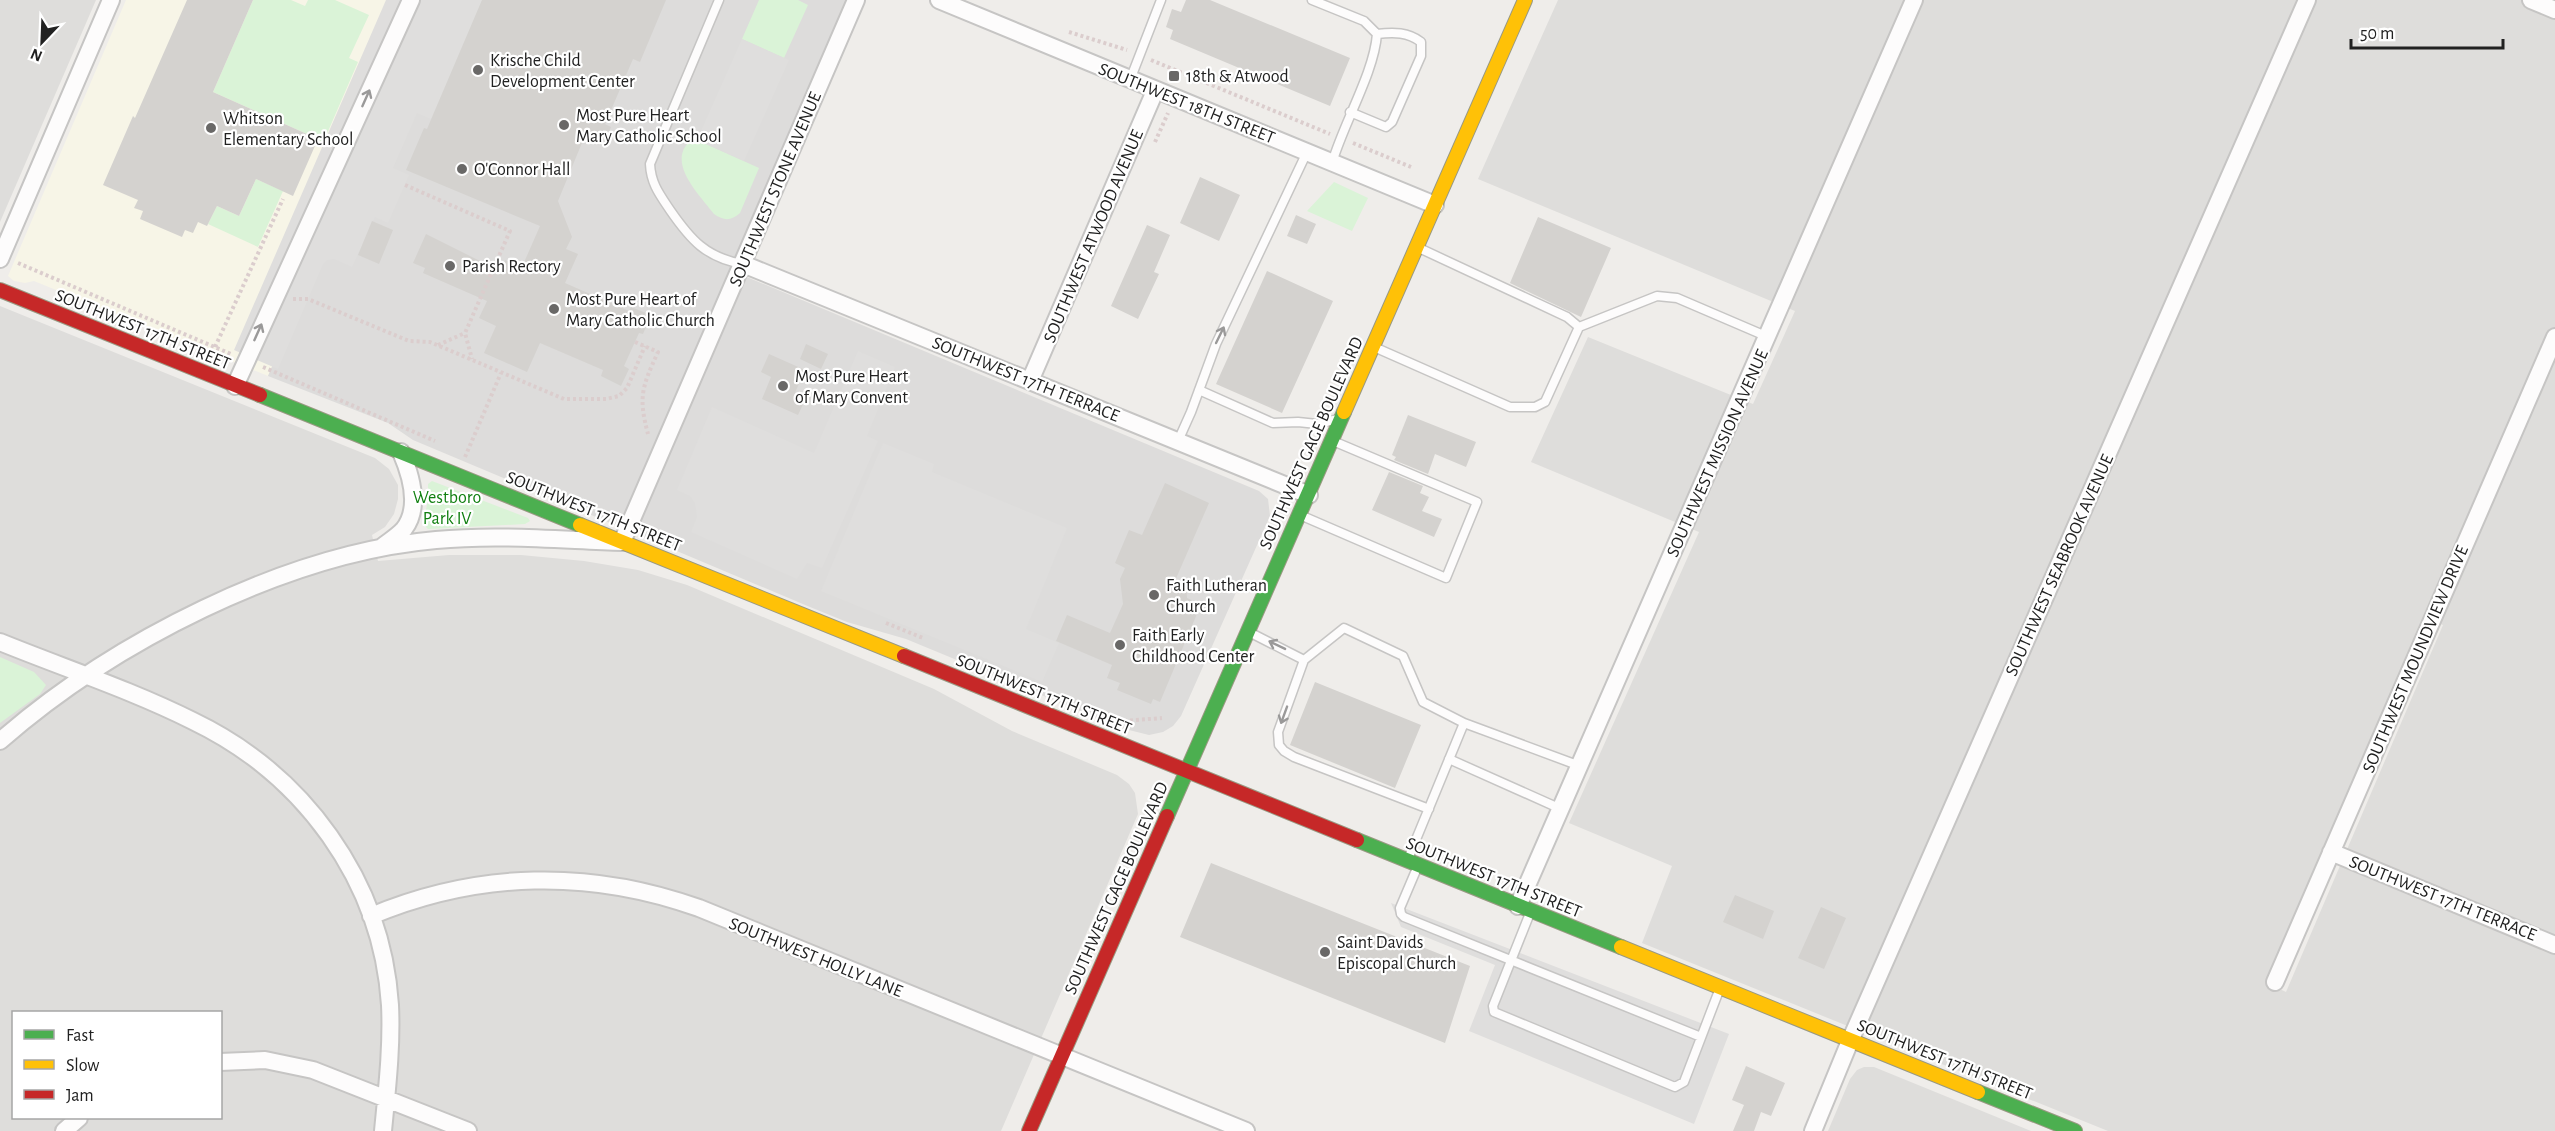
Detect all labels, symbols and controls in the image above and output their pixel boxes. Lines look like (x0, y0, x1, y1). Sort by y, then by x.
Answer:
north arrow (12, 12, 72, 72)
scale bar (2351, 12, 2502, 50)
text: 50 m (2360, 25, 2394, 43)
text: N (28, 45, 45, 64)
place label: Krische Child Development Center (490, 52, 635, 91)
street label: SOUTHWEST 18TH STREET (1096, 60, 1278, 148)
marker: Krische Child Development Center (471, 63, 485, 77)
place label: 18th & Atwood (1186, 68, 1289, 86)
marker: 18th & Atwood (1167, 69, 1181, 83)
street label: SOUTHWEST STONE AVENUE (727, 89, 825, 289)
one-way arrow (361, 90, 373, 108)
place label: Most Pure Heart Mary Catholic School (576, 107, 722, 146)
place label: Whitson Elementary School (223, 110, 354, 149)
marker: Most Pure Heart Mary Catholic School (557, 118, 571, 132)
marker: Whitson Elementary School (204, 121, 218, 135)
street label: SOUTHWEST ATWOOD AVENUE (1041, 127, 1147, 345)
place label: O'Connor Hall (474, 161, 571, 179)
marker: O'Connor Hall (455, 162, 469, 176)
place label: Parish Rectory (462, 258, 561, 276)
marker: Parish Rectory (443, 259, 457, 273)
street label: SOUTHWEST 17TH STREET (52, 286, 233, 374)
place label: Most Pure Heart of Mary Catholic Church (566, 291, 715, 330)
marker: Most Pure Heart of Mary Catholic Church (547, 302, 561, 316)
one-way arrow (253, 324, 264, 342)
one-way arrow (1215, 327, 1226, 345)
street label: SOUTHWEST 17TH TERRACE (929, 334, 1122, 426)
street label: SOUTHWEST GAGE BOULEVARD (1257, 334, 1367, 552)
street label: SOUTHWEST MISSION AVENUE (1664, 347, 1772, 560)
place label: Most Pure Heart of Mary Convent (795, 368, 908, 407)
marker: Most Pure Heart of Mary Convent (776, 379, 790, 393)
street label: SOUTHWEST SEABROOK AVENUE (2003, 452, 2117, 679)
street label: SOUTHWEST 17TH STREET (503, 468, 684, 556)
park label: Westboro Park IV (413, 489, 481, 528)
street label: SOUTHWEST MOUNDVIEW DRIVE (2360, 543, 2472, 776)
place label: Faith Lutheran Church (1166, 577, 1267, 616)
marker: Faith Lutheran Church (1147, 588, 1161, 602)
place label: Faith Early Childhood Center (1132, 627, 1255, 666)
marker: Faith Early Childhood Center (1113, 638, 1127, 652)
one-way arrow (1268, 639, 1286, 651)
street label: SOUTHWEST 17TH STREET (953, 651, 1134, 739)
one-way arrow (1277, 705, 1288, 723)
street label: SOUTHWEST GAGE BOULEVARD (1062, 779, 1172, 997)
street label: SOUTHWEST 17TH STREET (1403, 834, 1584, 922)
street label: SOUTHWEST 17TH TERRACE (2346, 853, 2539, 945)
street label: SOUTHWEST HOLLY LANE (726, 915, 905, 1001)
place label: Saint Davids Episcopal Church (1337, 934, 1456, 973)
marker: Saint Davids Episcopal Church (1318, 945, 1332, 959)
legend (12, 1011, 222, 1119)
street label: SOUTHWEST 17TH STREET (1854, 1016, 2035, 1104)
text: Fast (66, 1027, 94, 1045)
text: Slow (66, 1057, 99, 1075)
text: Jam (66, 1087, 94, 1105)

